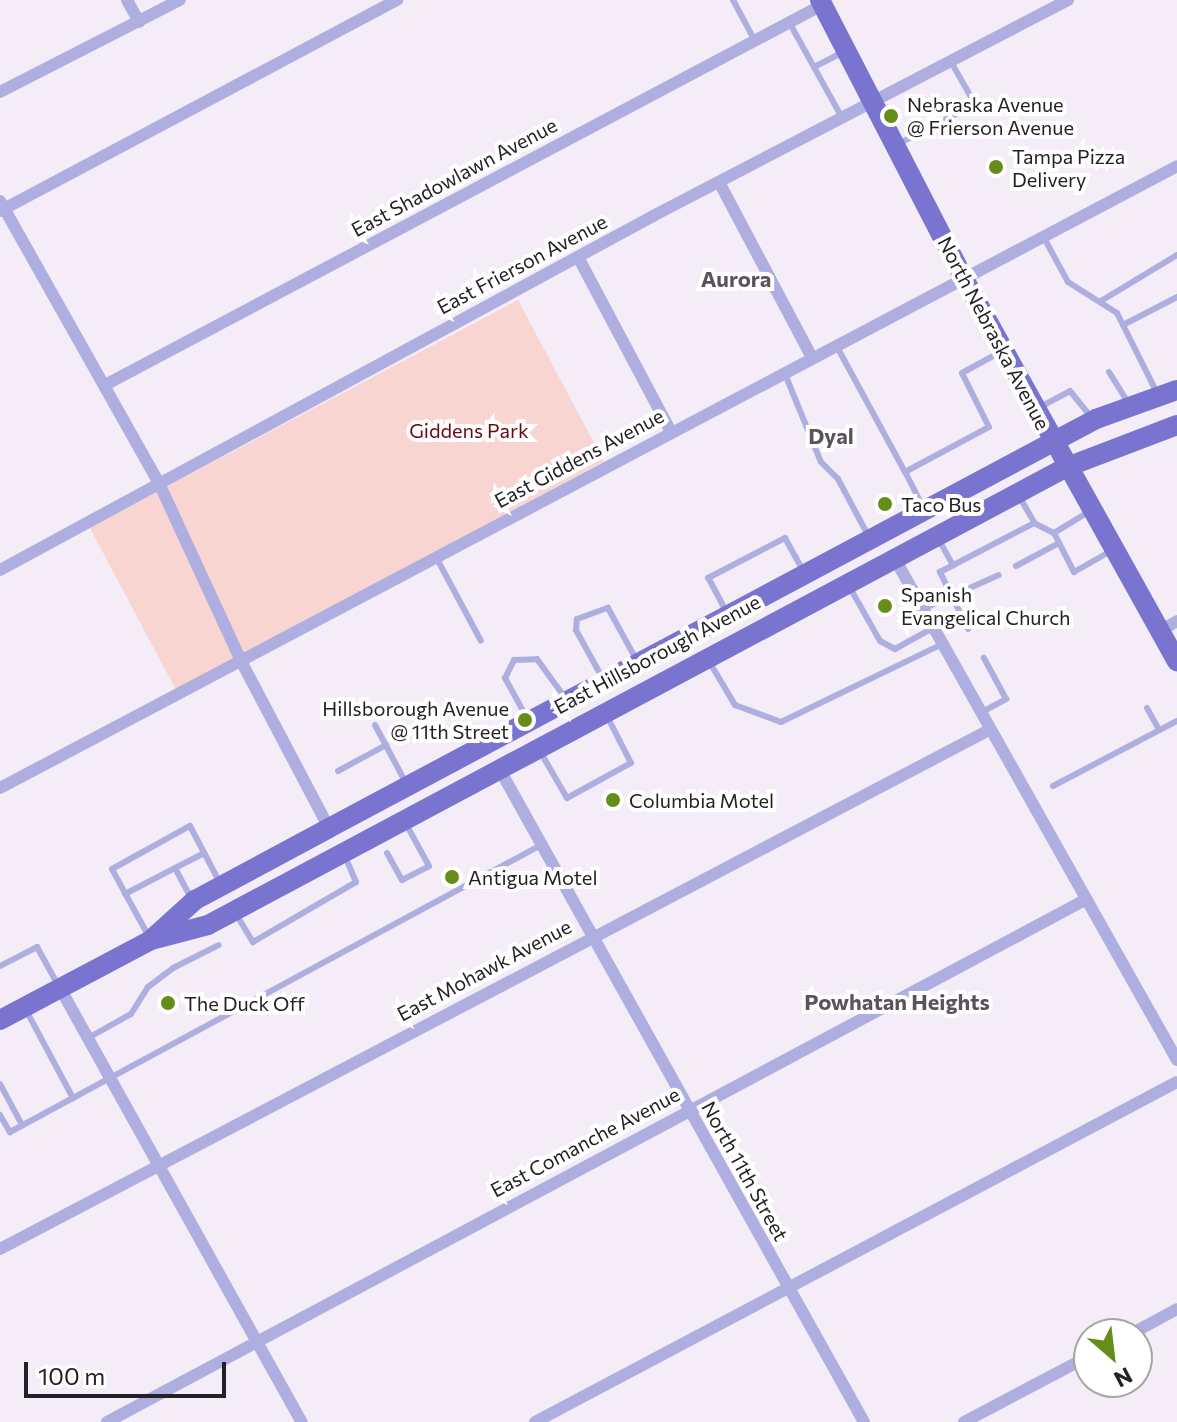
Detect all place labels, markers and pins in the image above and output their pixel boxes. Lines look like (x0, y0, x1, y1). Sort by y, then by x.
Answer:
place label: Nebraska Avenue @ Frierson Avenue (907, 92, 1074, 139)
marker: Nebraska Avenue @ Frierson Avenue (882, 107, 900, 125)
place label: Tampa Pizza Delivery (1012, 144, 1125, 191)
marker: Tampa Pizza Delivery (987, 158, 1005, 176)
place label: Taco Bus (901, 492, 981, 516)
marker: Taco Bus (876, 495, 894, 513)
place label: Spanish Evangelical Church (901, 582, 1071, 629)
marker: Spanish Evangelical Church (876, 597, 894, 615)
place label: Hillsborough Avenue @ 11th Street (322, 696, 509, 743)
marker: Hillsborough Avenue @ 11th Street (516, 711, 534, 729)
place label: Columbia Motel (629, 788, 774, 812)
marker: Columbia Motel (604, 791, 622, 809)
place label: Antigua Motel (468, 865, 597, 889)
marker: Antigua Motel (443, 868, 461, 886)
place label: The Duck Off (184, 991, 305, 1015)
marker: The Duck Off (159, 994, 177, 1012)

